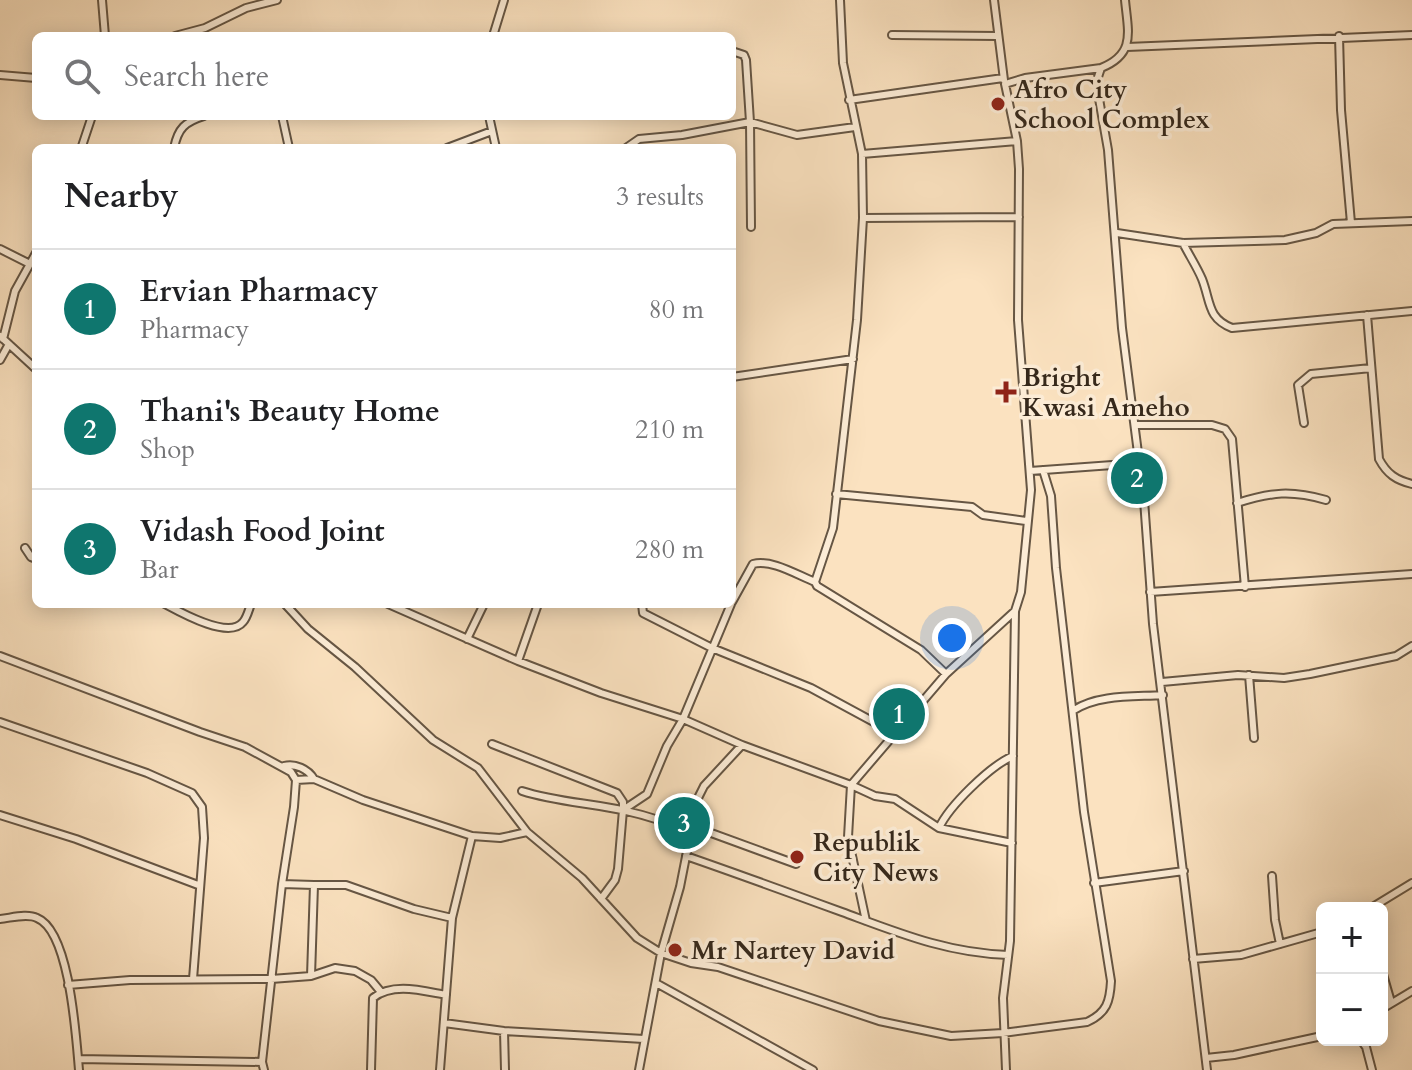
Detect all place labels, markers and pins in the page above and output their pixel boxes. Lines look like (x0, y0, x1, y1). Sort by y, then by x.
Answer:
place label: Afro City School Complex (1014, 72, 1210, 137)
marker: Afro City School Complex (989, 95, 1007, 113)
place label: Bright Kwasi Ameho (1022, 360, 1190, 425)
marker: Bright Kwasi Ameho (997, 383, 1015, 401)
pin: 2 (1111, 448, 1163, 508)
pin: 1 (873, 684, 925, 744)
pin: 3 (658, 793, 710, 853)
place label: Republik City News (813, 825, 939, 890)
marker: Republik City News (788, 848, 806, 866)
place label: Mr Nartey David (691, 933, 895, 968)
marker: Mr Nartey David (666, 941, 684, 959)

